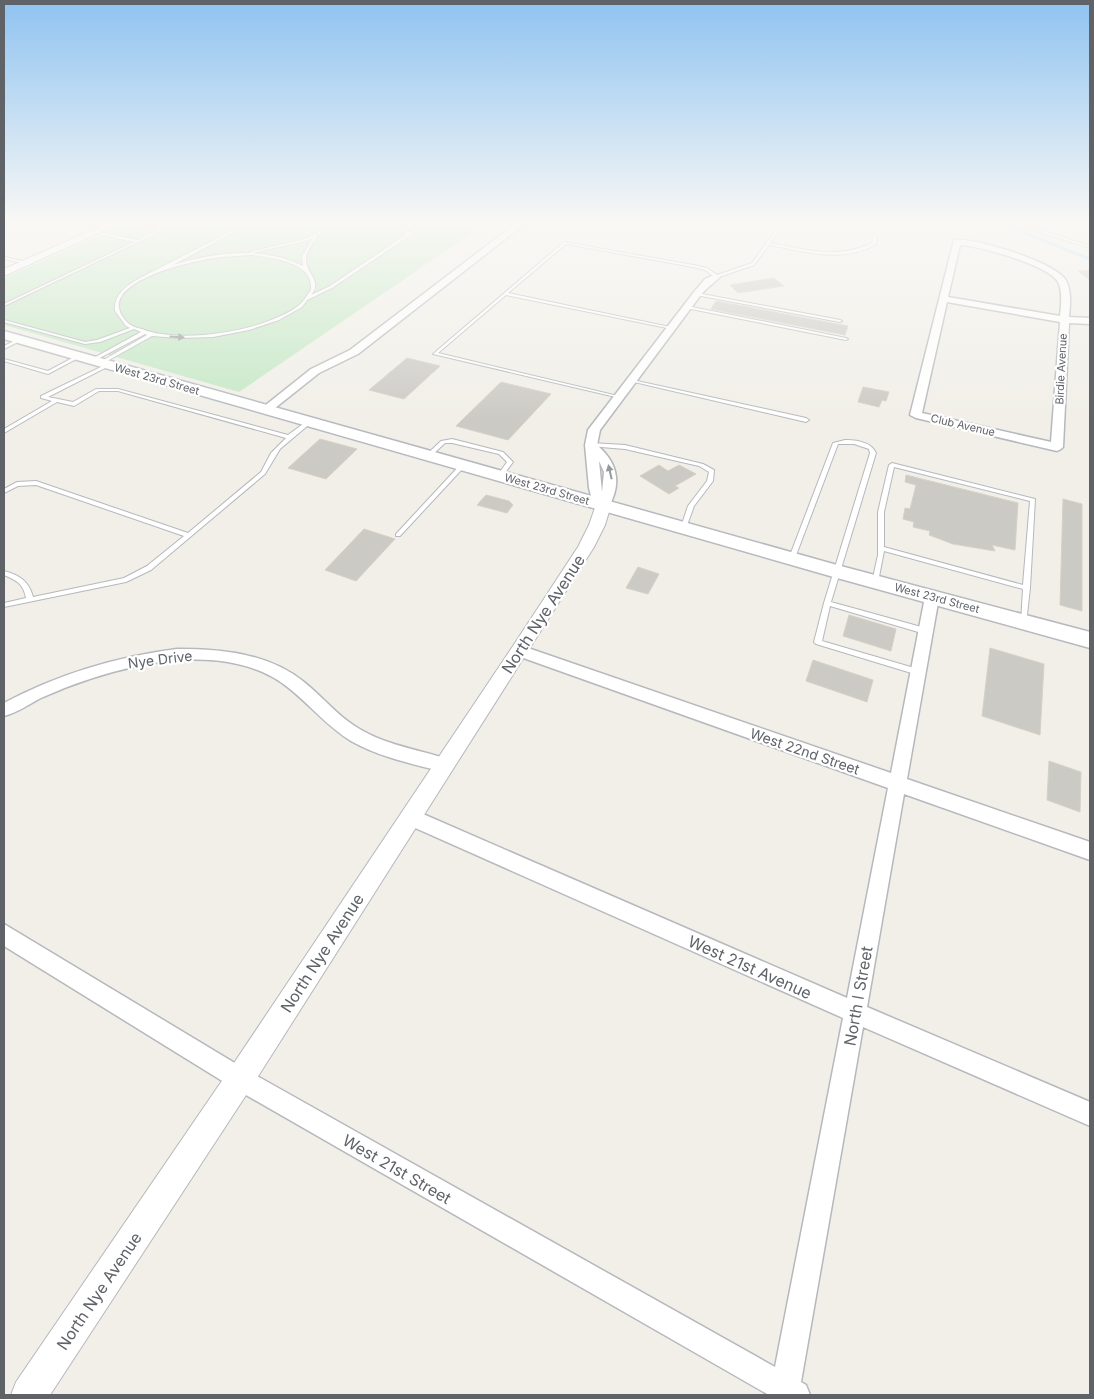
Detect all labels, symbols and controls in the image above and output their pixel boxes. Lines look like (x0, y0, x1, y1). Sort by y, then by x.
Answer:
one-way arrow (169, 333, 185, 341)
street label: Birdie Avenue (1052, 333, 1070, 405)
street label: West 23rd Street (113, 360, 201, 398)
street label: Club Avenue (929, 411, 997, 439)
one-way arrow (606, 465, 614, 480)
street label: West 23rd Street (503, 470, 591, 508)
street label: North Nye Avenue (497, 551, 589, 677)
street label: West 23rd Street (893, 580, 981, 616)
street label: Nye Drive (127, 647, 193, 671)
street label: West 22nd Street (748, 724, 862, 778)
street label: North Nye Avenue (276, 890, 368, 1016)
street label: West 21st Avenue (685, 931, 815, 1003)
street label: North I Street (839, 944, 877, 1048)
street label: West 21st Street (339, 1130, 455, 1208)
street label: North Nye Avenue (52, 1228, 146, 1354)

